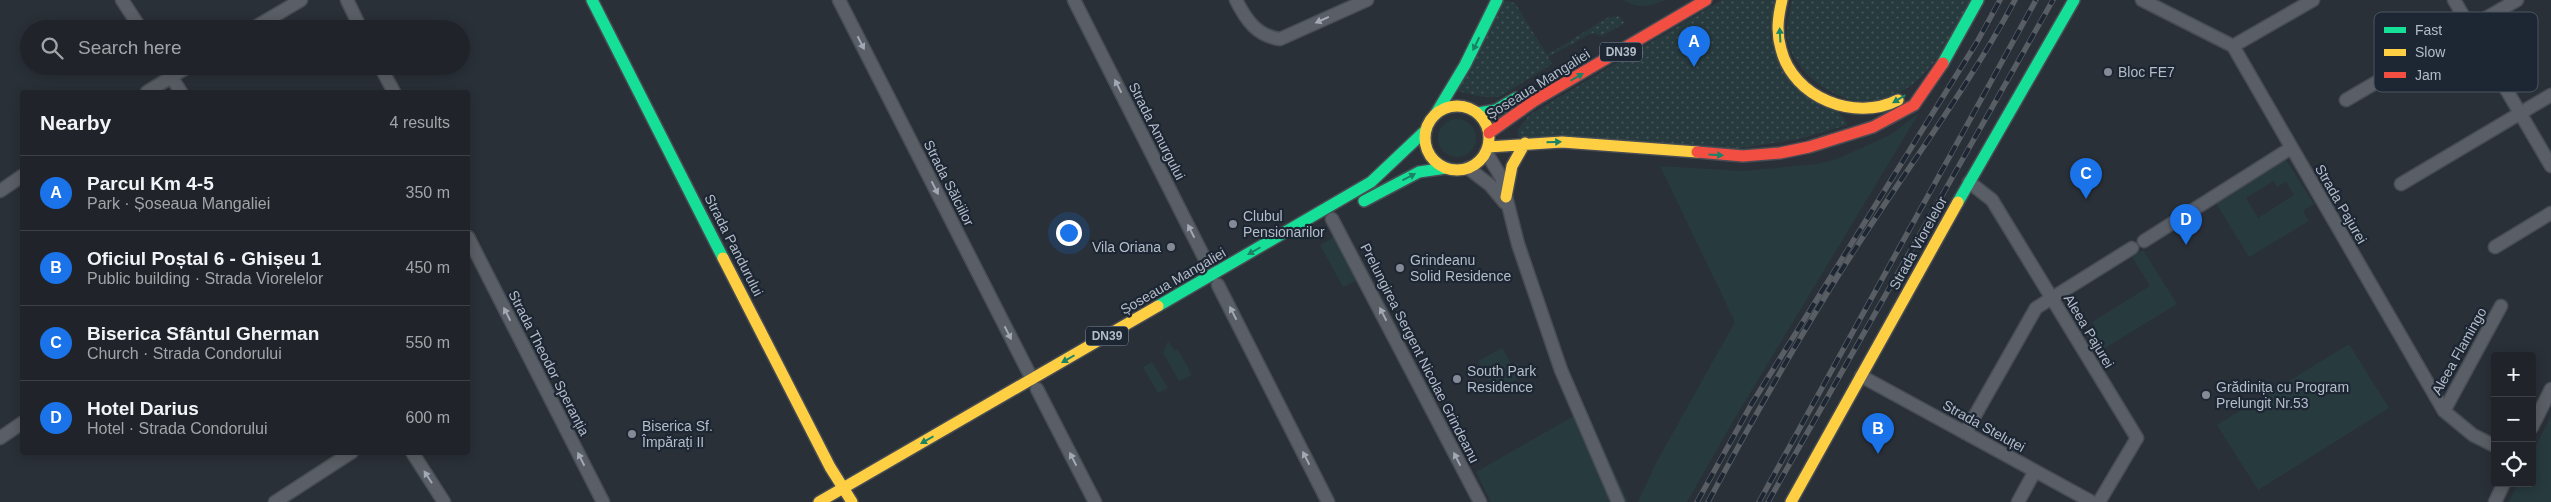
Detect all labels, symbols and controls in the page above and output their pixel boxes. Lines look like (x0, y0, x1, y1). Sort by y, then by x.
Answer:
legend (2374, 12, 2538, 92)
one-way arrow (1315, 16, 1329, 24)
search box (20, 20, 470, 75)
text: Fast (2415, 22, 2442, 38)
pin: A (1678, 26, 1710, 67)
one-way arrow (1775, 27, 1783, 43)
icon: search (38, 34, 66, 62)
one-way arrow (857, 36, 865, 51)
text: Search here (78, 37, 182, 58)
one-way arrow (1471, 37, 1479, 51)
road number: DN39 (1600, 42, 1642, 62)
text: Slow (2415, 44, 2446, 60)
street label: Șoseaua Mangaliei (1483, 46, 1593, 122)
place label: Bloc FE7 (2118, 64, 2175, 80)
marker: Bloc FE7 (2102, 66, 2114, 78)
text: Jam (2415, 67, 2441, 83)
one-way arrow (1569, 73, 1584, 81)
one-way arrow (1114, 79, 1122, 93)
street label: Strada Amurgului (1125, 80, 1189, 182)
one-way arrow (1892, 95, 1905, 104)
text: Nearby (40, 111, 111, 134)
text: 4 results (390, 114, 450, 131)
street label: Strada Sălciilor (920, 137, 978, 229)
one-way arrow (1546, 138, 1562, 146)
one-way arrow (1708, 151, 1724, 159)
pin: C (2070, 158, 2102, 199)
street label: Strada Pajurei (2312, 162, 2370, 246)
text: Parcul Km 4-5 (87, 173, 214, 194)
one-way arrow (1401, 173, 1416, 181)
one-way arrow (931, 181, 939, 195)
text: A (50, 184, 62, 201)
text: 350 m (406, 184, 450, 201)
street label: Strada Pandurului (701, 191, 767, 299)
street label: Strada Viorelelor (1886, 193, 1950, 292)
text: Park · Șoseaua Mangaliei (87, 195, 270, 212)
pin: D (2170, 204, 2202, 245)
place label: Clubul Pensionarilor (1243, 208, 1325, 240)
marker: Clubul Pensionarilor (1227, 218, 1239, 230)
your location (1056, 220, 1082, 246)
one-way arrow (1187, 224, 1195, 238)
place label: Vila Oriana (1092, 239, 1161, 255)
street label: Prelungirea Sergent Nicolae Grindeanu (1357, 240, 1483, 466)
marker: Vila Oriana (1165, 241, 1177, 253)
street label: Șoseaua Mangaliei (1117, 244, 1229, 318)
one-way arrow (1247, 247, 1260, 256)
text: Oficiul Poștal 6 - Ghișeu 1 (87, 248, 321, 269)
place label: Grindeanu Solid Residence (1410, 252, 1511, 284)
text: B (50, 259, 62, 276)
text: 450 m (406, 259, 450, 276)
marker: Grindeanu Solid Residence (1394, 262, 1406, 274)
text: Public building · Strada Viorelelor (87, 270, 323, 287)
street label: Strada Theodor Speranția (505, 288, 593, 438)
street label: Aleea Pajurei (2061, 291, 2117, 371)
street label: Aleea Flamingo (2428, 304, 2490, 397)
one-way arrow (1229, 306, 1237, 321)
one-way arrow (503, 307, 511, 321)
one-way arrow (1378, 308, 1387, 321)
text: Biserica Sfântul Gherman (87, 323, 319, 344)
one-way arrow (1004, 326, 1012, 340)
road number: DN39 (1086, 326, 1128, 346)
text: C (50, 334, 62, 351)
text: 550 m (406, 334, 450, 351)
text: Church · Strada Condorului (87, 345, 282, 362)
map controls (2491, 352, 2536, 487)
button: + (2491, 352, 2536, 397)
one-way arrow (1061, 354, 1074, 363)
place label: South Park Residence (1467, 363, 1537, 395)
marker: South Park Residence (1451, 373, 1463, 385)
place label: Grădinița cu Program Prelungit Nr.53 (2216, 379, 2349, 411)
marker: Grădinița cu Program Prelungit Nr.53 (2200, 389, 2212, 401)
street label: Strada Steluței (1940, 397, 2028, 455)
button: − (2491, 397, 2536, 442)
text: Hotel Darius (87, 398, 199, 419)
text: D (50, 409, 62, 426)
text: 600 m (406, 409, 450, 426)
pin: B (1862, 413, 1894, 454)
place label: Biserica Sf. Împărați II (641, 418, 713, 450)
text: Hotel · Strada Condorului (87, 420, 268, 437)
marker: Biserica Sf. Împărați II (626, 428, 638, 440)
one-way arrow (919, 436, 934, 444)
button: locate (2491, 442, 2536, 487)
one-way arrow (577, 451, 585, 466)
one-way arrow (1069, 451, 1077, 466)
one-way arrow (1302, 451, 1310, 466)
one-way arrow (1453, 451, 1461, 466)
one-way arrow (423, 471, 433, 484)

